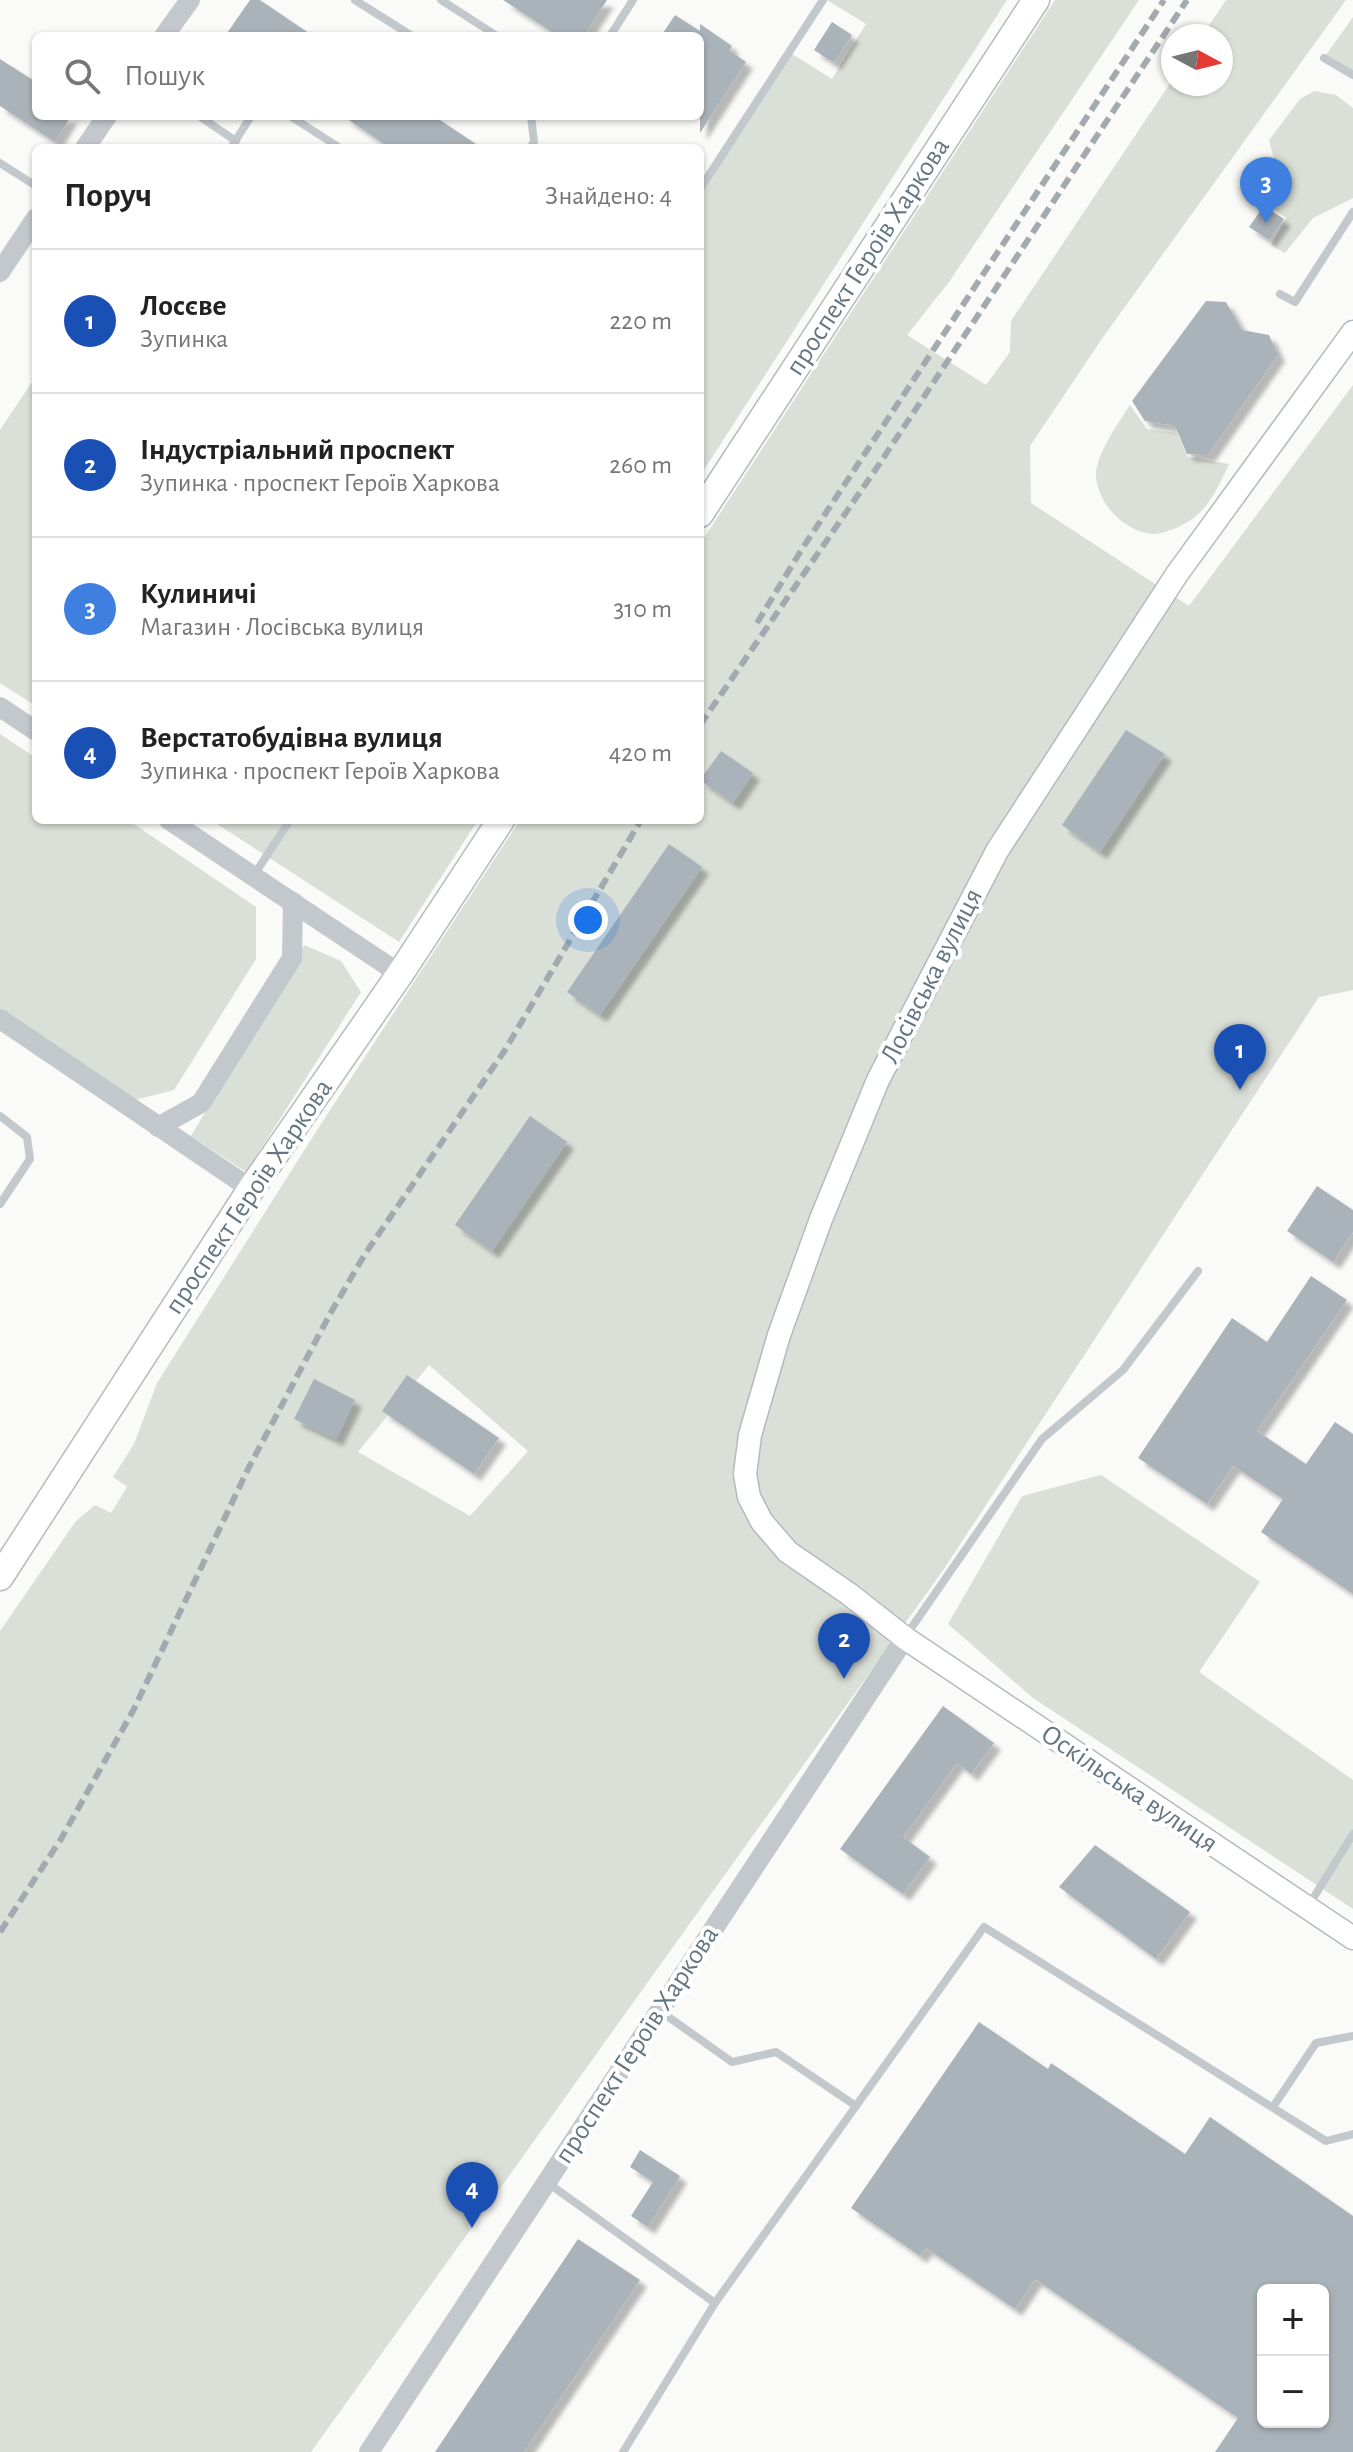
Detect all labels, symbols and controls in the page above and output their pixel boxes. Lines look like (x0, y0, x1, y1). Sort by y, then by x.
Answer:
north arrow (1161, 24, 1233, 96)
search box (32, 32, 704, 120)
icon: search (60, 54, 104, 98)
text: Пошук (124, 61, 205, 91)
street label: проспект Героїв Харкова (781, 133, 955, 381)
pin: 3 (1240, 157, 1292, 223)
text: Поруч (64, 179, 152, 213)
text: Знайдено: 4 (545, 183, 672, 209)
text: Лосєве (140, 291, 227, 321)
text: 1 (85, 308, 95, 334)
text: 220 m (610, 308, 672, 334)
text: Зупинка (140, 326, 228, 352)
text: Індустріальний проспект (140, 435, 454, 465)
text: 2 (84, 452, 96, 478)
text: 260 m (609, 452, 672, 478)
text: Зупинка · проспект Героїв Харкова (140, 470, 500, 496)
text: Кулиничі (140, 579, 257, 609)
text: 3 (84, 596, 96, 622)
text: 310 m (614, 596, 672, 622)
text: Магазин · Лосівська вулиця (140, 614, 424, 640)
text: Верстатобудівна вулиця (140, 723, 443, 753)
text: 4 (83, 740, 97, 766)
text: 420 m (609, 740, 672, 766)
text: Зупинка · проспект Героїв Харкова (140, 758, 500, 784)
street label: Лосівська вулиця (876, 884, 988, 1068)
your location (568, 900, 608, 940)
pin: 1 (1214, 1024, 1266, 1090)
street label: проспект Героїв Харкова (160, 1074, 338, 1320)
pin: 2 (818, 1613, 870, 1679)
street label: Оскільська вулиця (1036, 1720, 1222, 1858)
street label: проспект Героїв Харкова (550, 1921, 724, 2169)
pin: 4 (446, 2162, 498, 2228)
map controls (1257, 2284, 1329, 2428)
button: + (1257, 2284, 1329, 2356)
button: − (1257, 2356, 1329, 2428)

